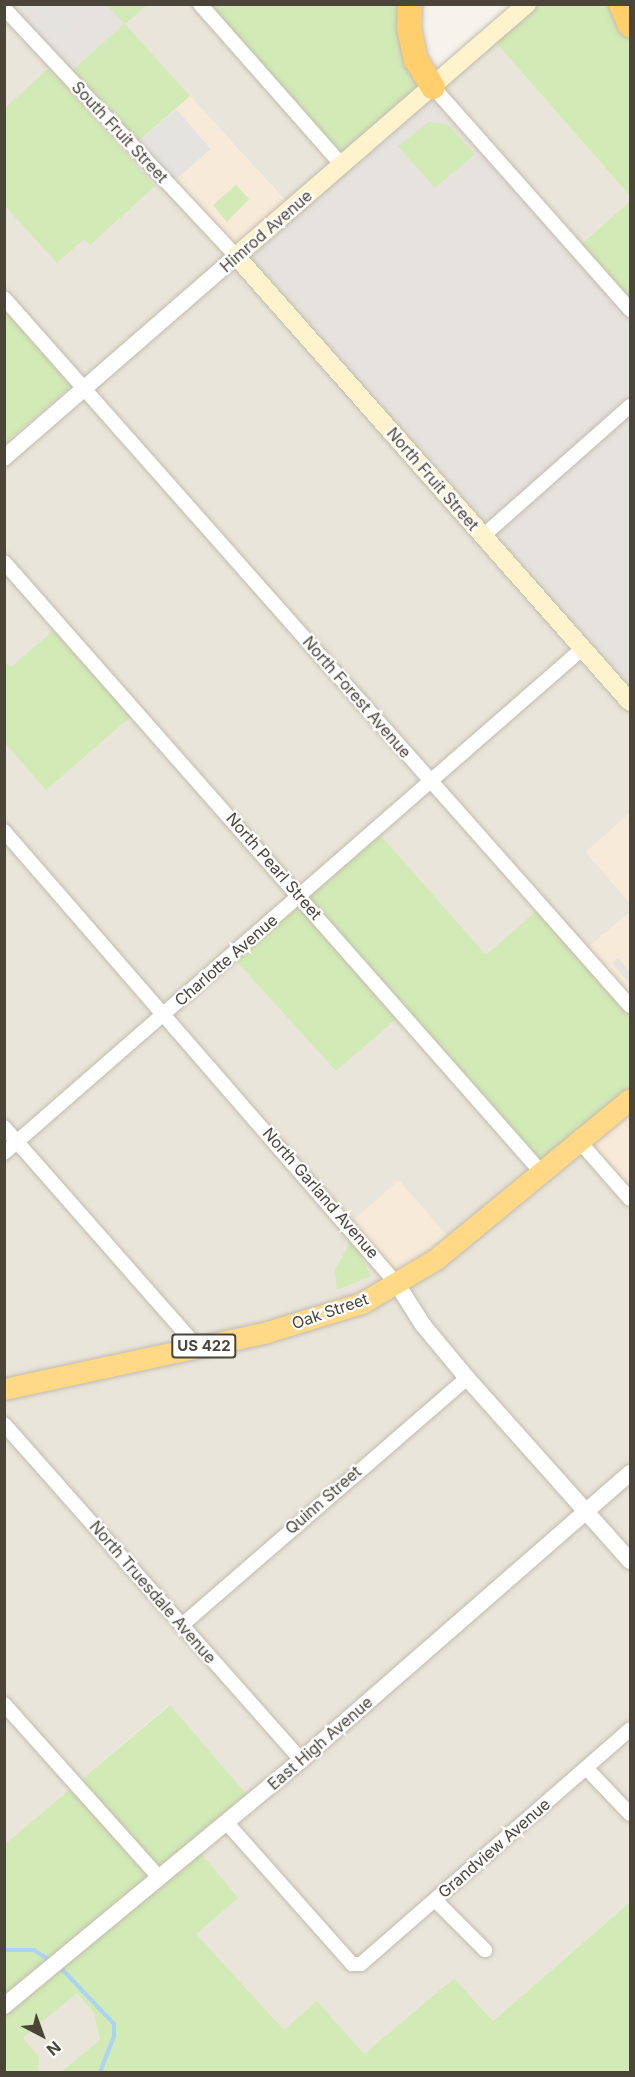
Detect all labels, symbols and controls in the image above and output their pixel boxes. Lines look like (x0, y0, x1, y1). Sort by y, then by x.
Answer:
street label: South Fruit Street (68, 77, 172, 187)
street label: Himrod Avenue (216, 186, 316, 276)
street label: North Fruit Street (383, 424, 483, 534)
street label: North Forest Avenue (299, 632, 415, 762)
street label: North Pearl Street (222, 809, 326, 923)
street label: Charlotte Avenue (171, 910, 281, 1010)
street label: North Garland Avenue (259, 1124, 383, 1262)
street label: Oak Street (289, 1289, 371, 1333)
road number: US 422 (171, 1334, 237, 1358)
street label: Quinn Street (281, 1462, 365, 1538)
street label: North Truesdale Avenue (86, 1517, 220, 1667)
street label: East High Avenue (264, 1692, 376, 1794)
street label: Grandview Avenue (434, 1794, 554, 1902)
north arrow (12, 2005, 72, 2065)
text: N (43, 2037, 65, 2060)

